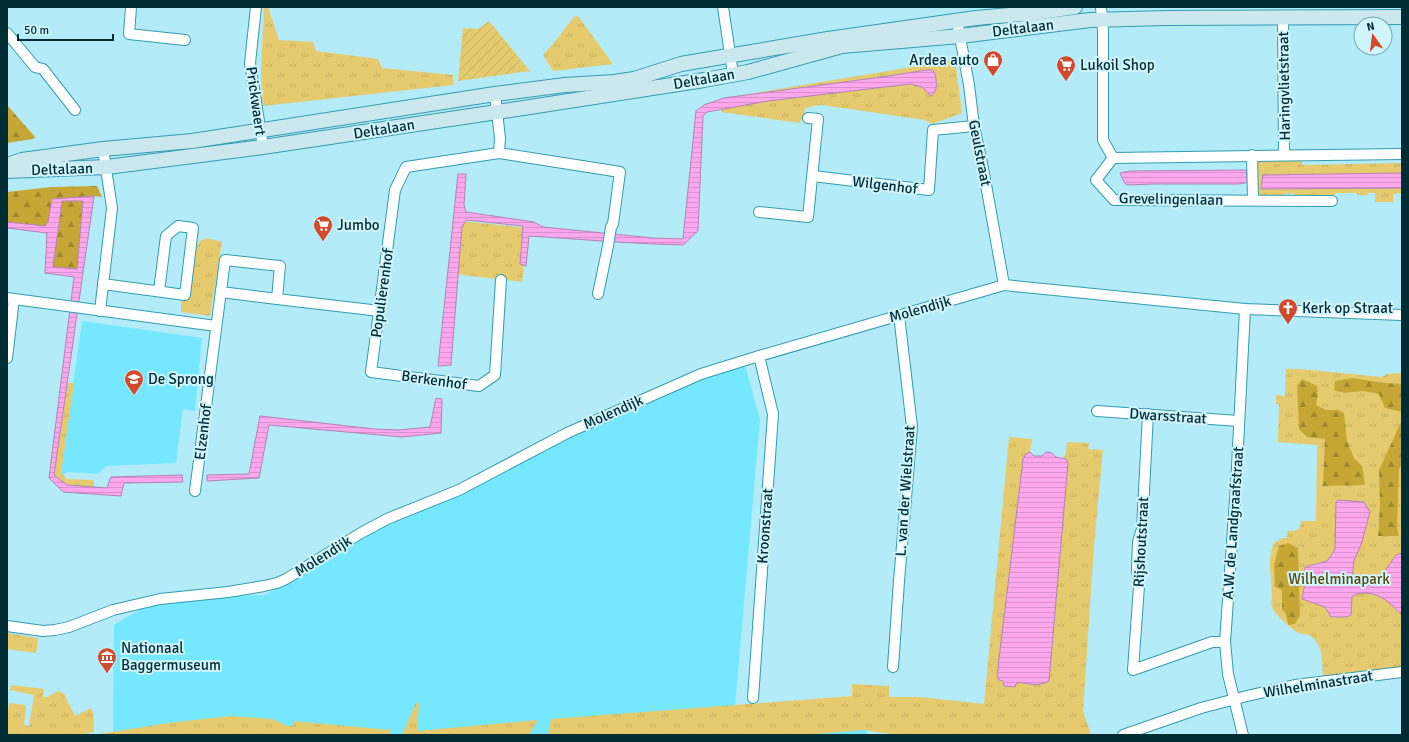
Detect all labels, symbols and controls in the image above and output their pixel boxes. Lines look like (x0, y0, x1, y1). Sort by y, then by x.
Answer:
street label: Deltalaan (991, 15, 1055, 41)
scale bar (18, 16, 113, 42)
north arrow (1353, 16, 1393, 56)
text: N (1365, 20, 1376, 34)
text: 50 m (24, 23, 49, 38)
street label: Haringvlietstraat (1274, 31, 1294, 141)
shop icon: Ardea auto (982, 49, 1004, 77)
place label: Ardea auto (909, 51, 979, 69)
supermarket icon: Lukoil Shop (1055, 54, 1077, 82)
place label: Lukoil Shop (1080, 56, 1155, 74)
street label: Prickwaert (242, 65, 270, 137)
street label: Deltalaan (672, 65, 736, 93)
street label: Deltalaan (352, 115, 416, 143)
street label: Geulstraat (965, 118, 995, 188)
street label: Deltalaan (31, 159, 93, 179)
street label: Wilgenhof (851, 172, 920, 198)
street label: Grevelingenlaan (1119, 189, 1223, 209)
supermarket icon: Jumbo (312, 214, 334, 242)
place label: Jumbo (337, 216, 380, 234)
street label: Populierenhof (367, 246, 397, 339)
street label: Molendijk (887, 291, 953, 326)
church icon: Kerk op Straat (1277, 297, 1299, 325)
place label: Kerk op Straat (1302, 299, 1393, 317)
street label: Berkenhof (400, 367, 469, 394)
school or university icon: De Sprong (123, 368, 145, 396)
place label: De Sprong (148, 370, 214, 388)
street label: Molendijk (580, 391, 646, 433)
street label: Elzenhof (191, 402, 215, 461)
street label: Dwarsstraat (1129, 404, 1207, 428)
street label: L. van der Wielstraat (891, 425, 919, 557)
street label: A.W. de Landgraafstraat (1219, 446, 1247, 600)
street label: Kroonstraat (753, 488, 777, 564)
street label: Rijshoutstraat (1130, 496, 1152, 588)
street label: Molendijk (291, 531, 355, 580)
park label: Wilhelminapark (1288, 570, 1390, 588)
place label: Nationaal Baggermuseum (121, 639, 221, 674)
museum icon: Nationaal Baggermuseum (96, 646, 118, 674)
street label: Wilhelminastraat (1262, 666, 1374, 702)

